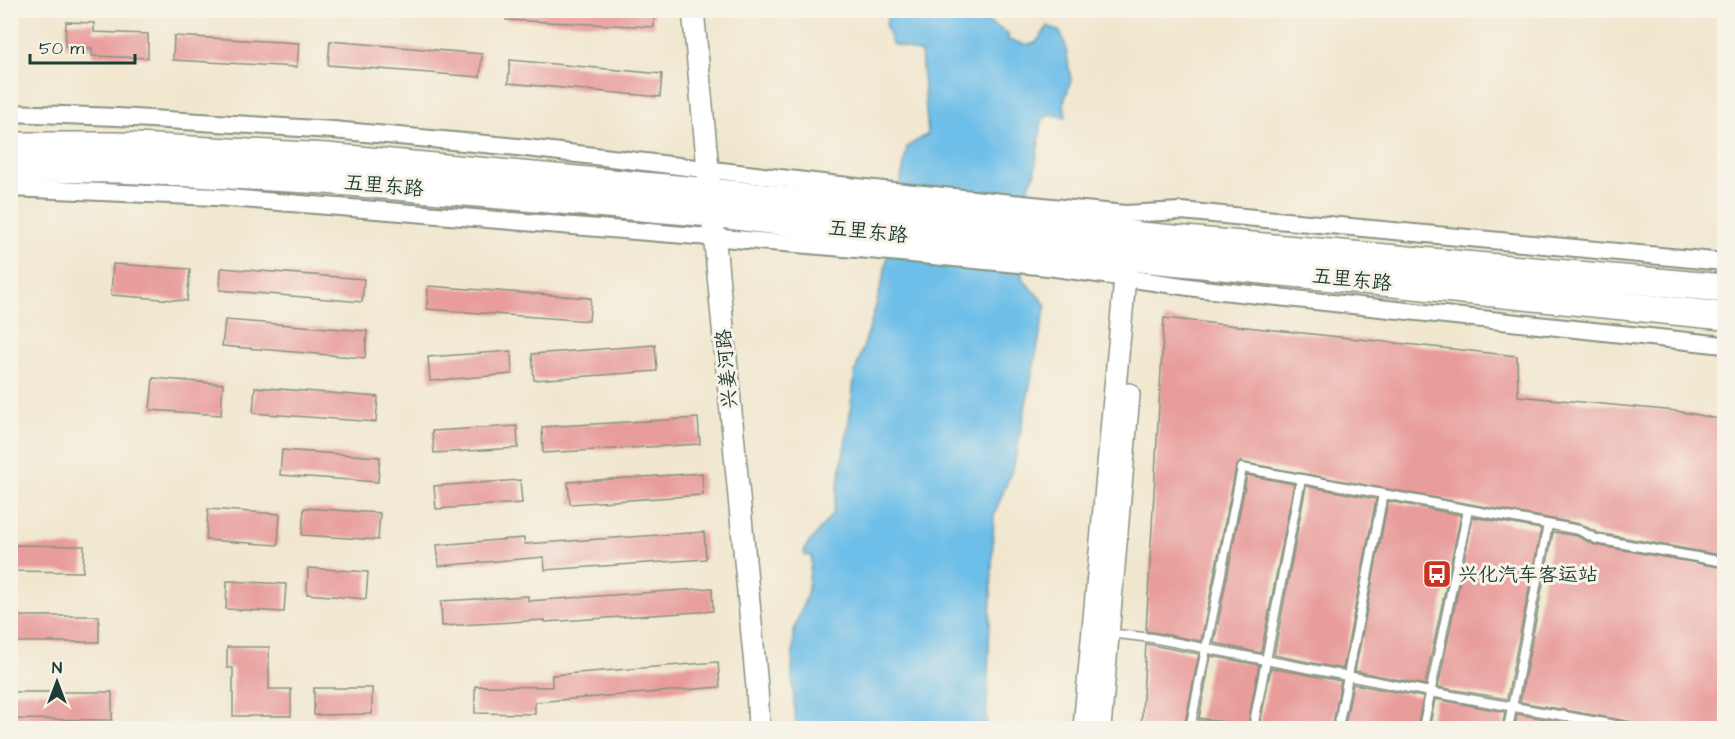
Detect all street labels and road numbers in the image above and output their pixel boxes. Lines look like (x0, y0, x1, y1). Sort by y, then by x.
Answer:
street label: 五里东路 (343, 169, 426, 204)
street label: 五里东路 (827, 214, 910, 250)
street label: 五里东路 (1311, 262, 1394, 298)
street label: 兴姜河路 (709, 327, 744, 410)

